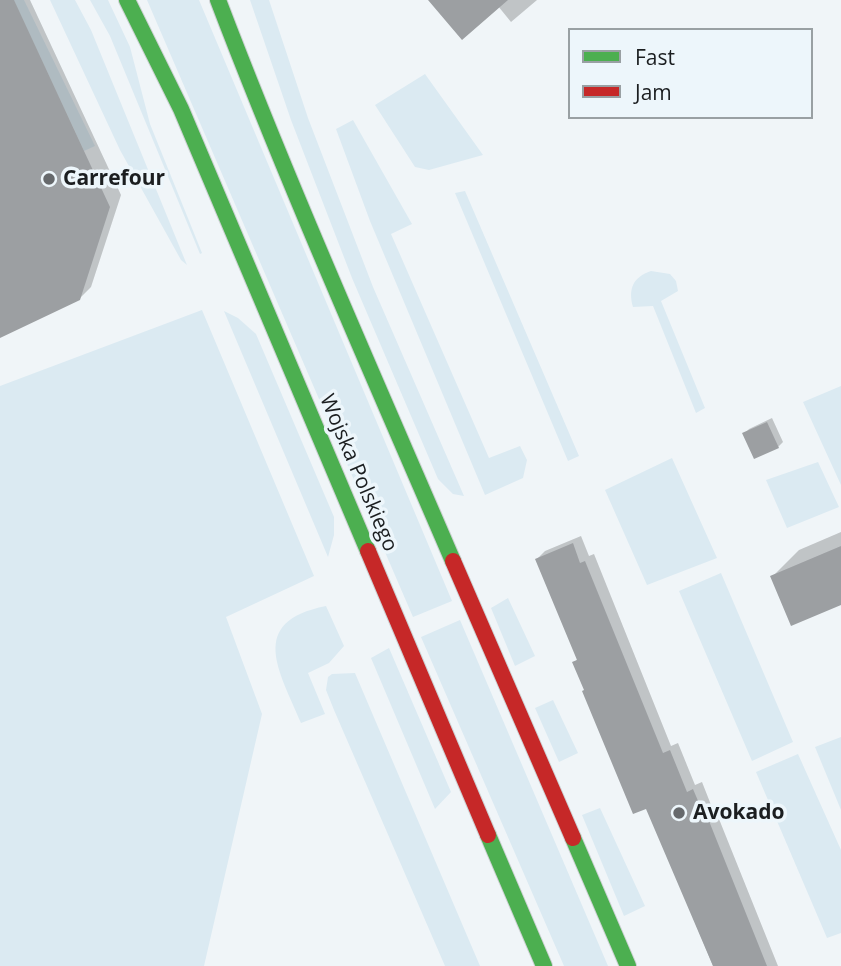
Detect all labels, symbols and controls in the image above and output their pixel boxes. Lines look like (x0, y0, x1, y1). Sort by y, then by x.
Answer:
legend (568, 28, 813, 119)
text: Fast (635, 43, 675, 71)
text: Jam (635, 78, 672, 106)
place label: Carrefour (63, 166, 165, 192)
marker: Carrefour (41, 171, 57, 187)
street label: Wojska Polskiego (314, 391, 402, 555)
place label: Avokado (693, 800, 784, 826)
marker: Avokado (671, 805, 687, 821)

